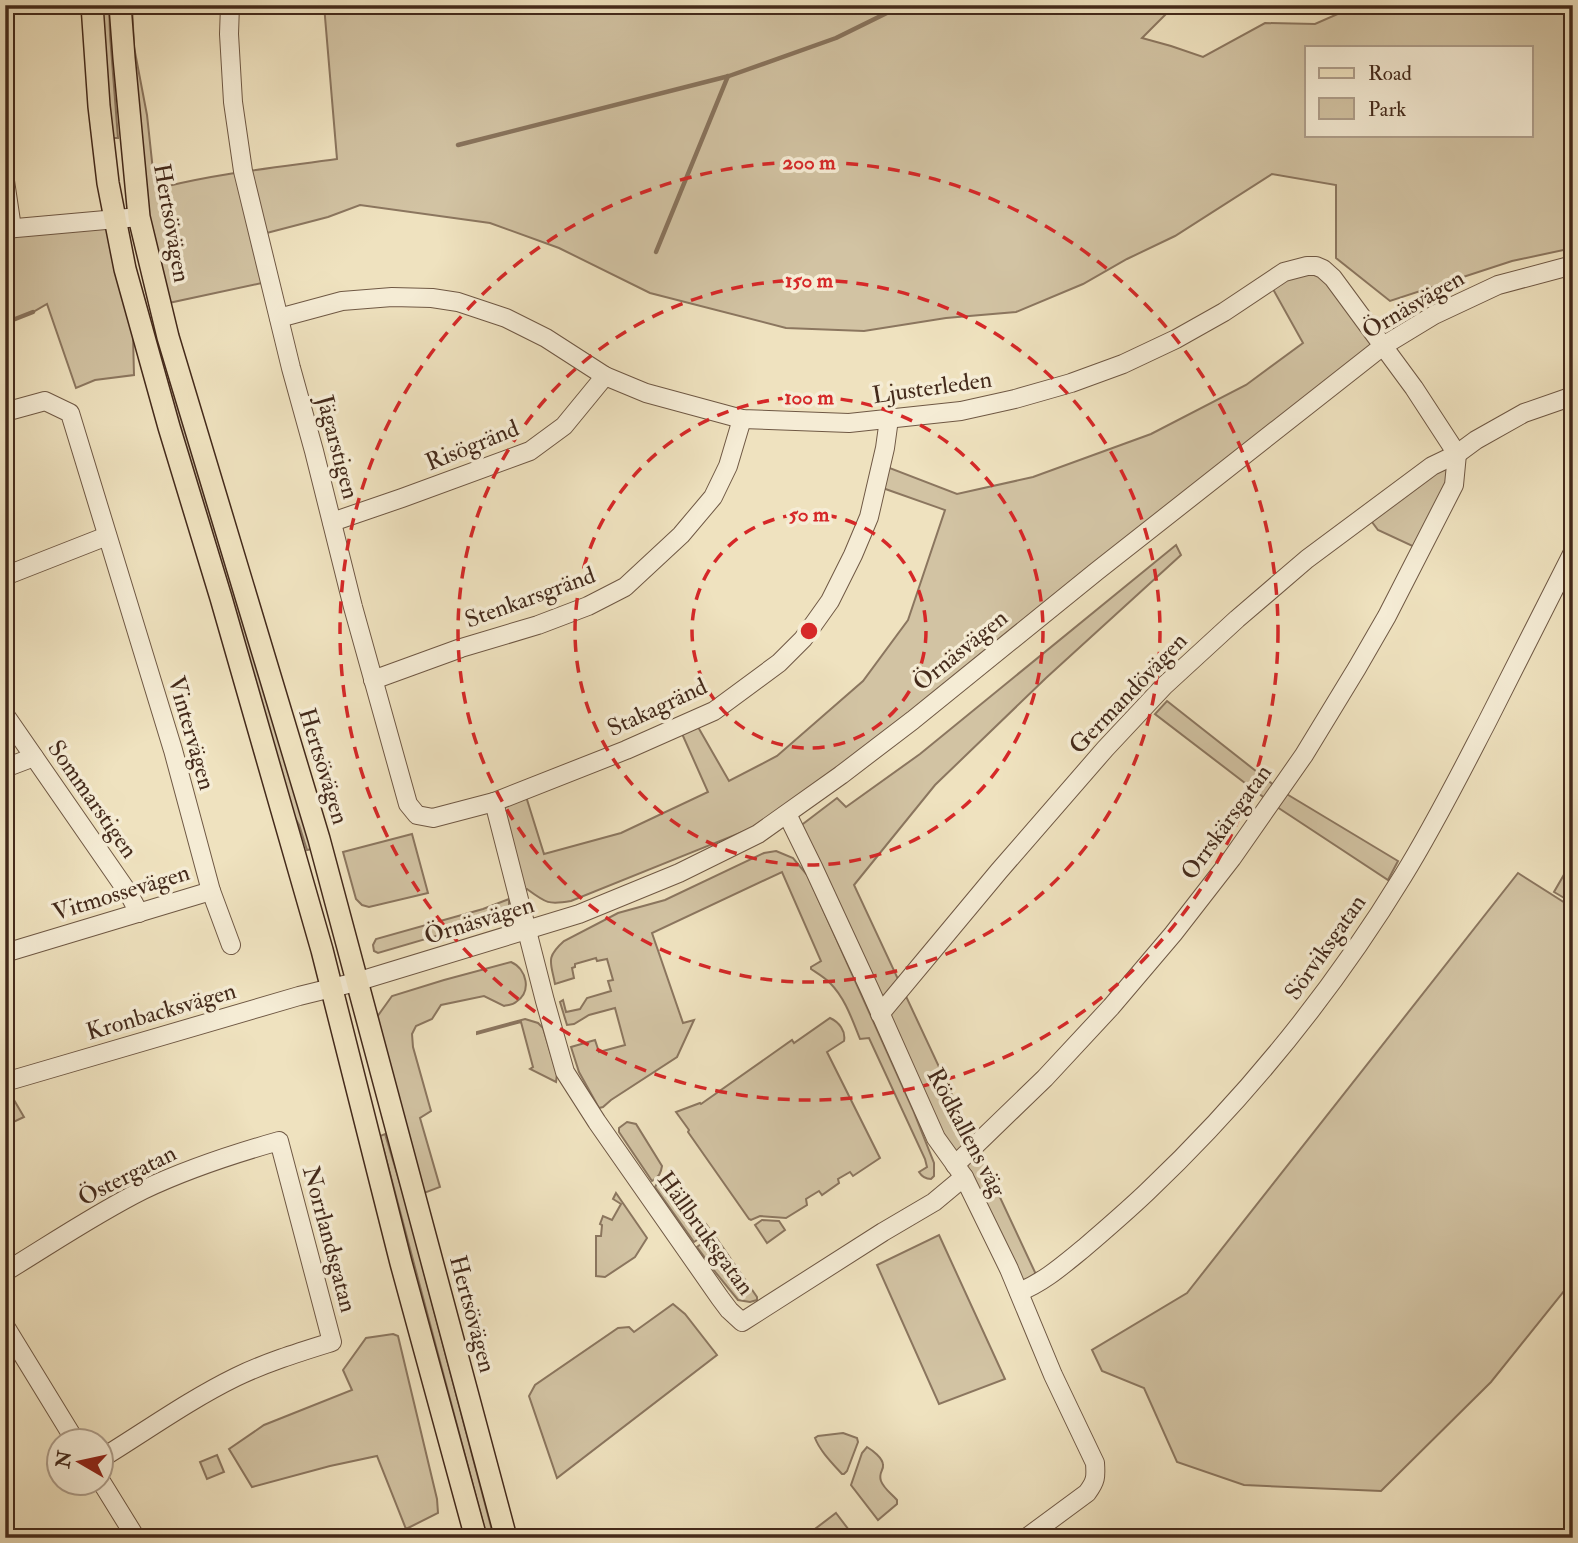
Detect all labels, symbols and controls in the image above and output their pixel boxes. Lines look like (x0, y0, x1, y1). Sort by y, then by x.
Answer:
legend (1305, 46, 1532, 136)
text: Road (1368, 60, 1413, 87)
text: Park (1368, 96, 1406, 123)
text: 200 m (783, 149, 836, 176)
street label: Hertsövägen (146, 161, 197, 285)
street label: Örnäsvägen (1356, 263, 1470, 346)
text: 150 m (785, 267, 834, 294)
street label: Ljusterleden (870, 364, 994, 411)
text: 100 m (784, 384, 835, 411)
street label: Jägarstigen (309, 391, 366, 502)
street label: Risögränd (421, 413, 524, 478)
text: 50 m (789, 501, 830, 528)
street label: Stenkarsgränd (461, 559, 600, 635)
street label: Örnäsvägen (907, 603, 1014, 698)
centre of rings (797, 619, 821, 643)
street label: Germandövägen (1063, 626, 1194, 761)
street label: Stakagränd (602, 671, 712, 744)
street label: Vintervägen (161, 673, 223, 794)
street label: Hertsövägen (291, 704, 356, 828)
street label: Sommarstigen (40, 734, 145, 865)
street label: Orrskärsgatan (1174, 758, 1279, 886)
street label: Vitmossevägen (49, 857, 193, 928)
street label: Sörviksgatan (1278, 888, 1373, 1006)
street label: Örnäsvägen (420, 889, 538, 952)
street label: Kronbacksvägen (83, 975, 240, 1048)
street label: Rödkallens väg (920, 1063, 1014, 1203)
street label: Östergatan (73, 1138, 182, 1213)
street label: Norrlandsgatan (295, 1163, 364, 1316)
street label: Hällbruksgatan (650, 1165, 761, 1301)
street label: Hertsövägen (442, 1252, 503, 1376)
north arrow (46, 1428, 116, 1498)
text: N (51, 1448, 78, 1471)

